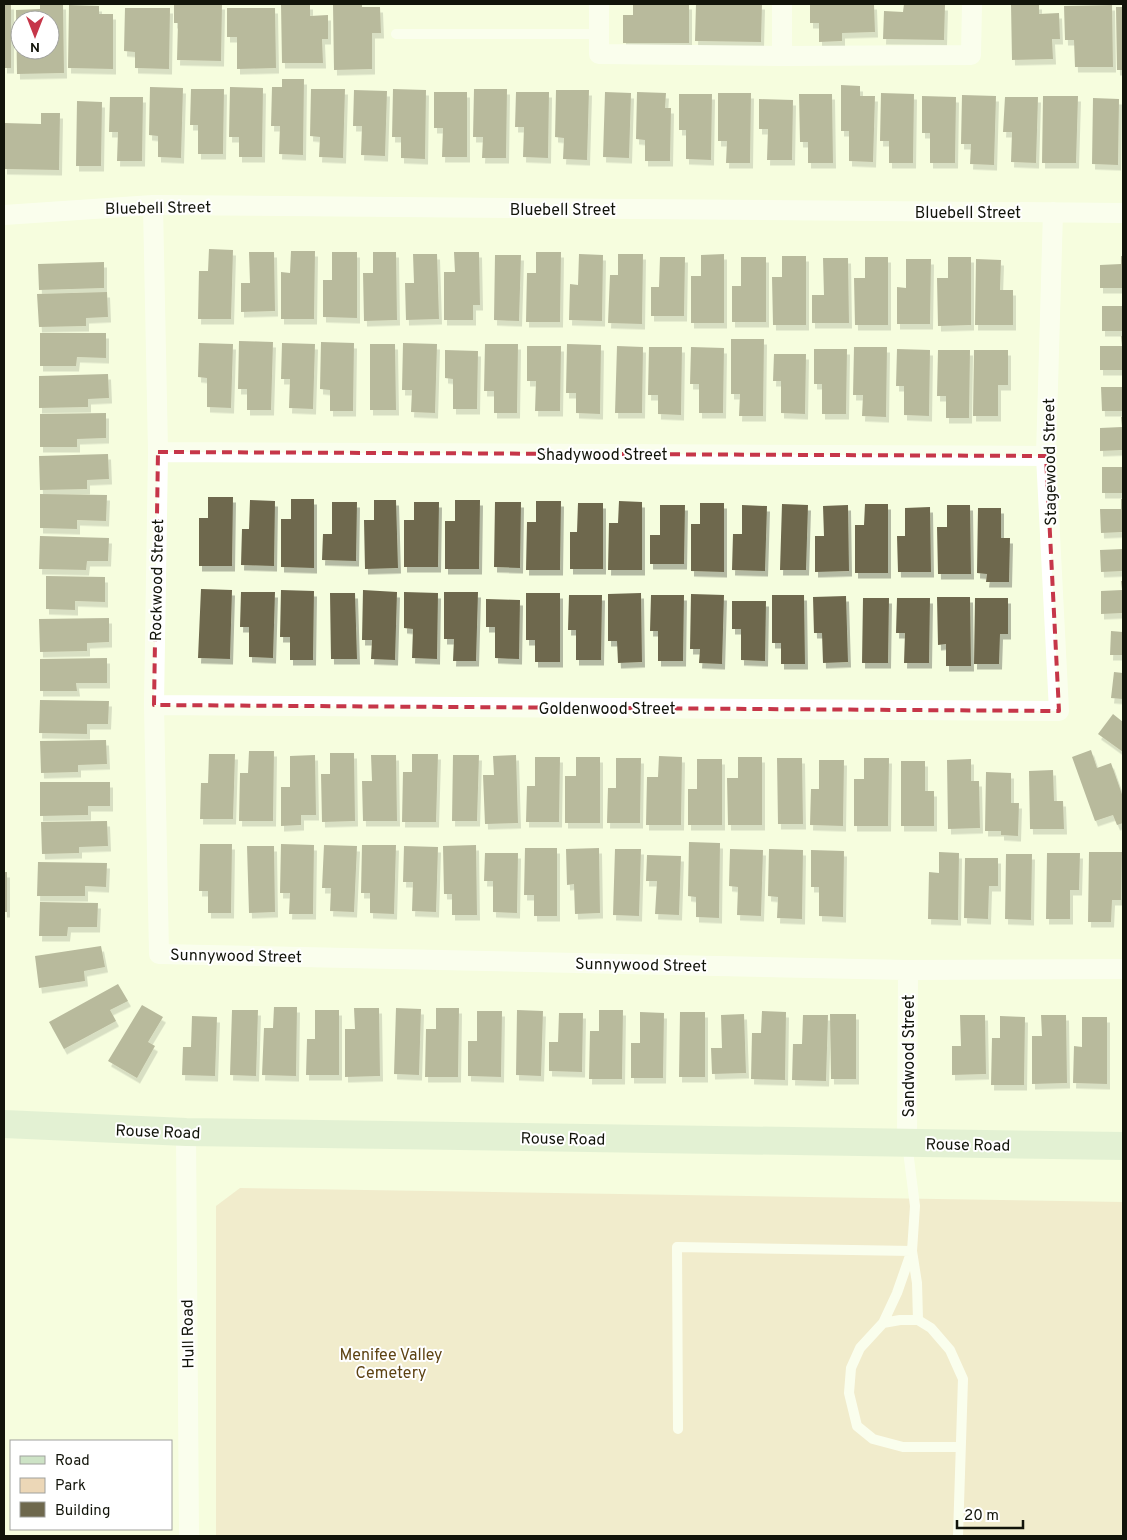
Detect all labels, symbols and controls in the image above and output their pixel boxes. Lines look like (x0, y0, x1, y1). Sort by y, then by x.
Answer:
north arrow (10, 10, 60, 60)
text: N (30, 38, 40, 55)
street label: Bluebell Street (105, 198, 211, 220)
street label: Bluebell Street (510, 201, 616, 221)
street label: Bluebell Street (915, 204, 1021, 224)
street label: Stagewood Street (1040, 398, 1062, 526)
street label: Shadywood Street (536, 446, 668, 466)
street label: Rockwood Street (147, 519, 169, 641)
street label: Goldenwood Street (538, 700, 676, 720)
street label: Sunnywood Street (170, 946, 302, 968)
street label: Sunnywood Street (575, 955, 707, 977)
street label: Sandwood Street (900, 995, 920, 1117)
street label: Rouse Road (115, 1122, 201, 1144)
street label: Rouse Road (520, 1129, 606, 1151)
street label: Rouse Road (925, 1135, 1011, 1157)
street label: Hull Road (178, 1299, 200, 1369)
park label: Menifee Valley Cemetery (339, 1346, 443, 1384)
legend (10, 1440, 172, 1530)
text: Road (55, 1452, 90, 1471)
text: Park (55, 1477, 86, 1496)
scale bar (957, 1498, 1023, 1530)
text: Building (55, 1502, 110, 1521)
text: 20 m (964, 1507, 999, 1526)

